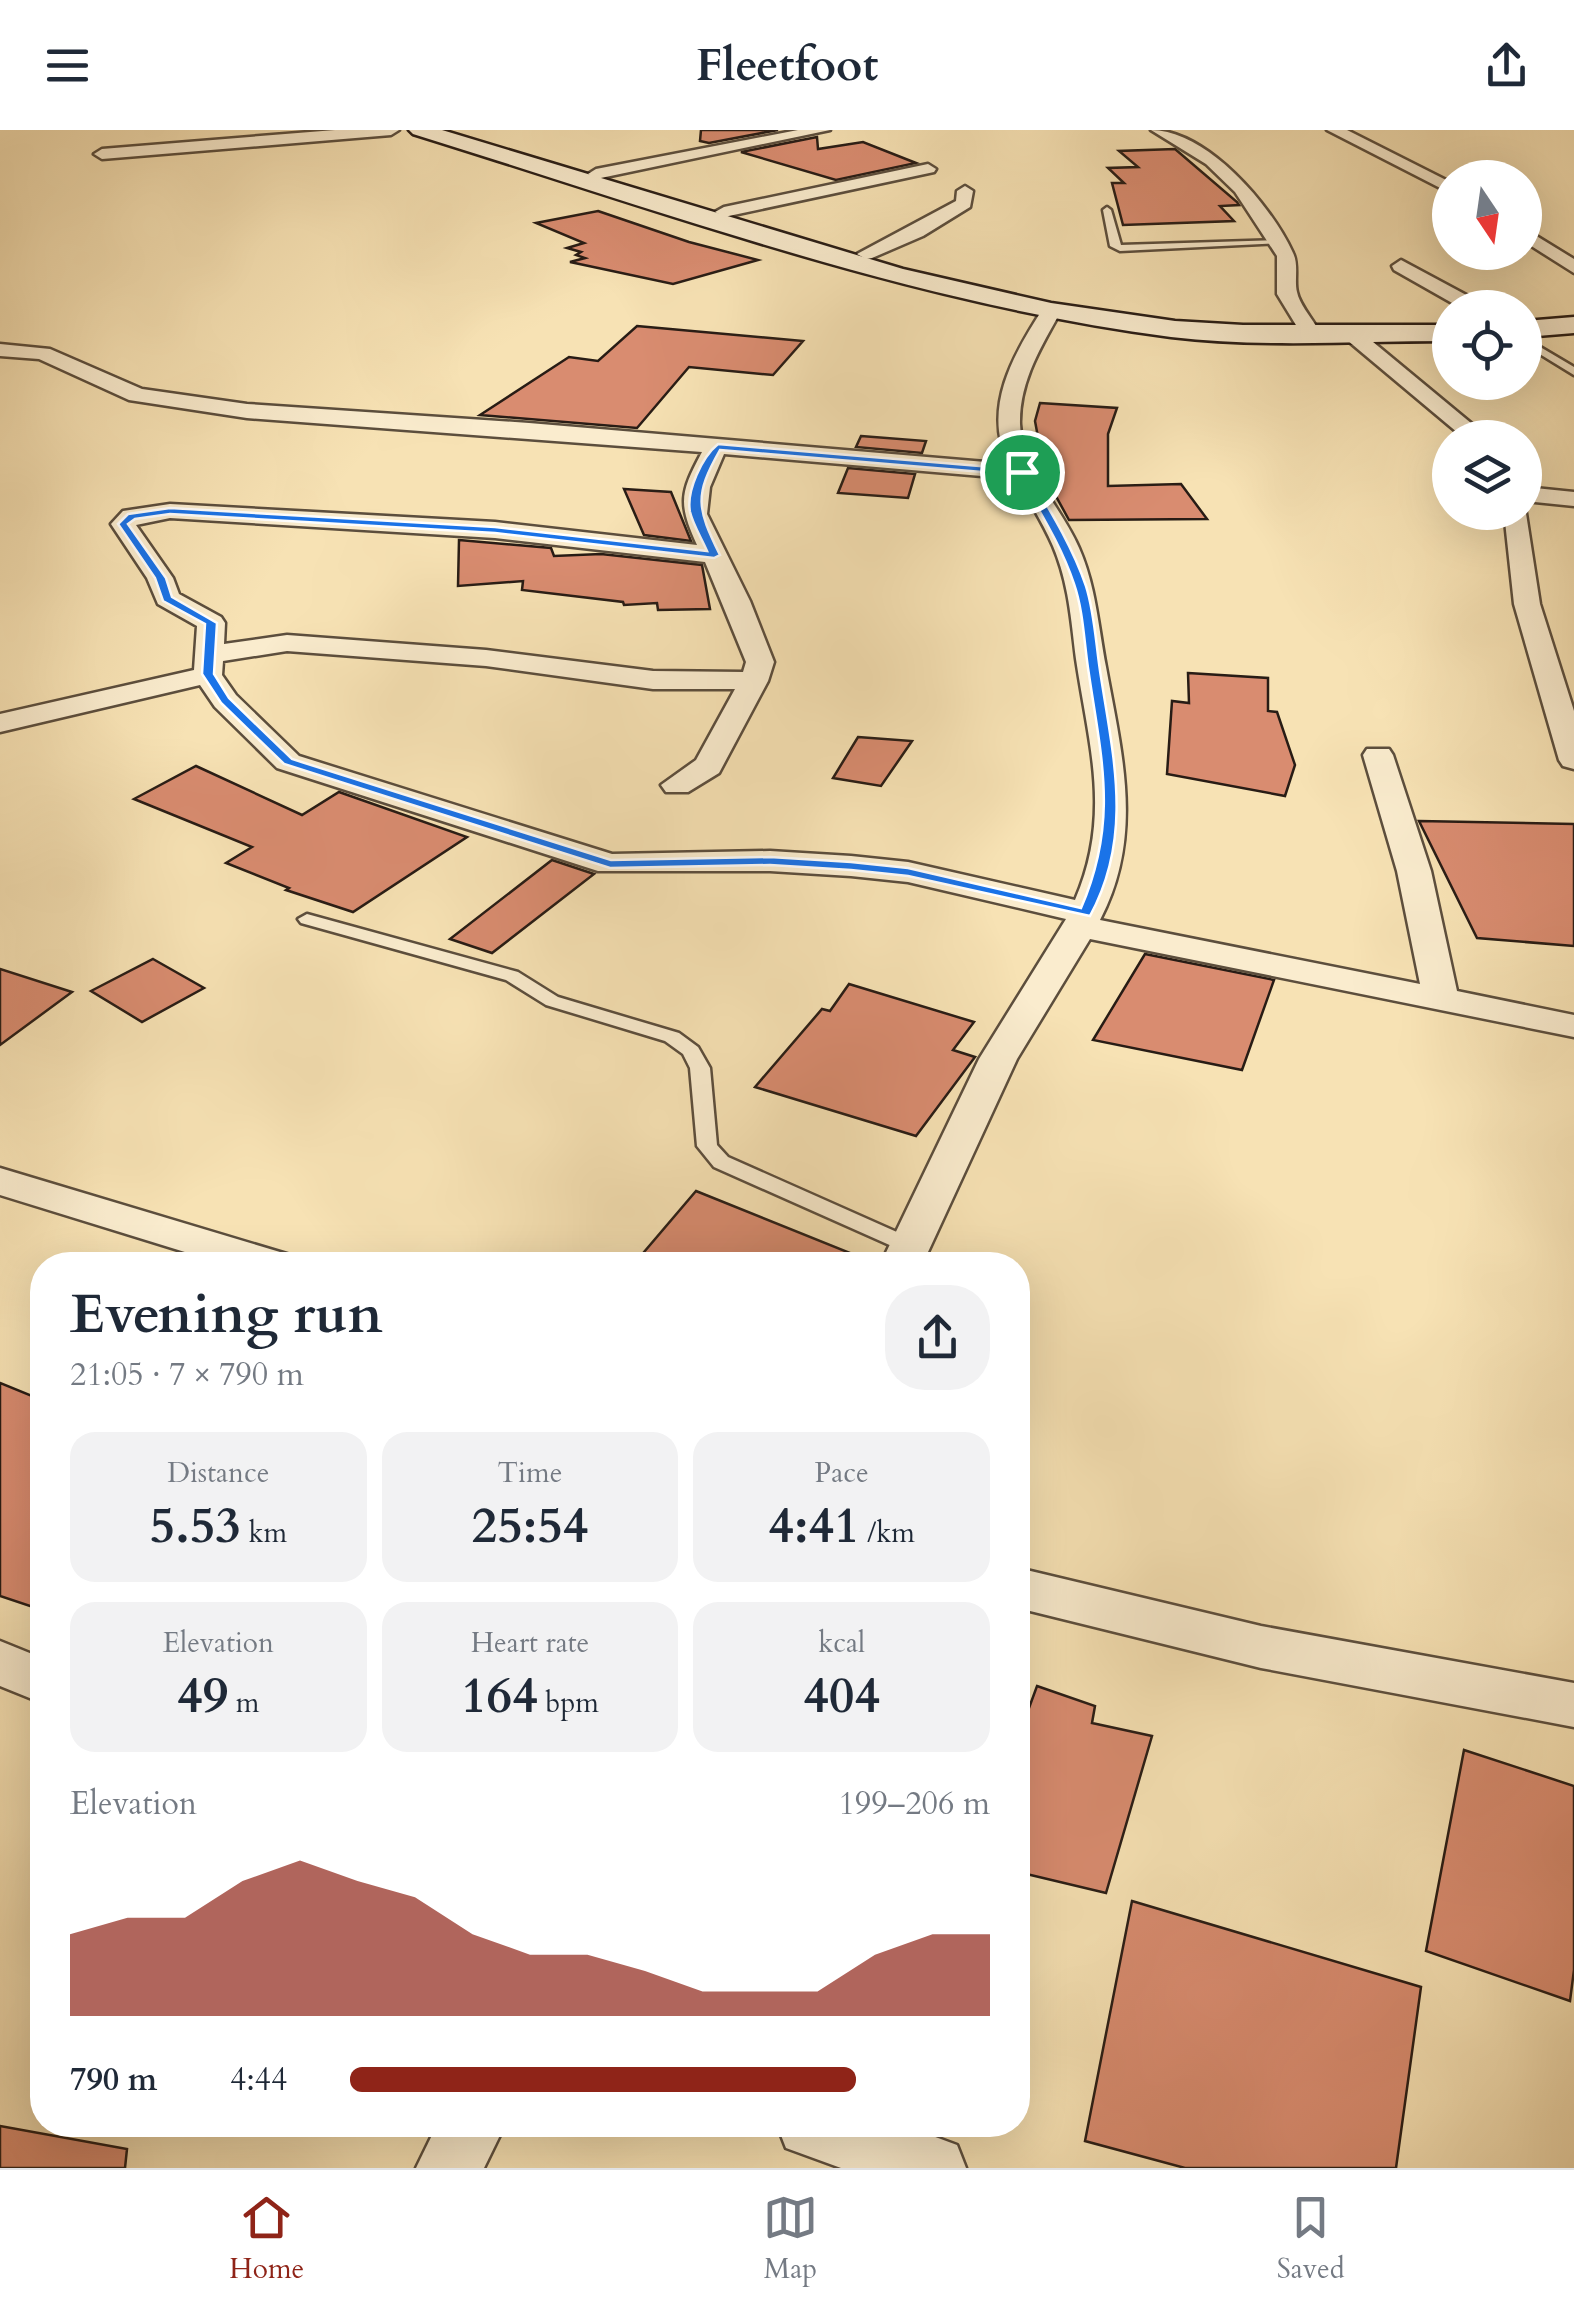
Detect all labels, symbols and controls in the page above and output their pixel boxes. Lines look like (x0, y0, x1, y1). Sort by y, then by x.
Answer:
text: Fleetfoot (696, 35, 878, 96)
icon: menu (40, 38, 95, 93)
icon: share (1479, 38, 1534, 93)
north arrow (1432, 160, 1542, 270)
map controls (1432, 160, 1542, 530)
button: locate (1432, 290, 1542, 400)
button: layers (1432, 420, 1542, 530)
pin (980, 430, 1065, 515)
icon: arrive (995, 445, 1050, 500)
text: Evening run (70, 1278, 383, 1352)
button: share (885, 1285, 990, 1390)
text: 21:05 · 7 × 790 m (70, 1353, 304, 1397)
text: Distance (167, 1454, 270, 1492)
text: Time (498, 1454, 562, 1492)
text: Pace (815, 1454, 869, 1492)
text: 5.53 (150, 1492, 241, 1560)
text: 25:54 (472, 1492, 588, 1560)
text: 4:41 (768, 1492, 860, 1560)
text: km (241, 1514, 287, 1552)
text: /km (860, 1514, 915, 1552)
text: Elevation (163, 1624, 274, 1662)
text: Heart rate (471, 1624, 589, 1662)
text: kcal (818, 1624, 865, 1662)
text: 49 (177, 1662, 228, 1730)
text: 164 (461, 1662, 538, 1730)
text: 404 (803, 1662, 880, 1730)
text: m (228, 1684, 260, 1722)
text: bpm (538, 1684, 599, 1722)
text: Elevation (70, 1782, 197, 1826)
text: 199–206 m (838, 1782, 990, 1826)
text: 790 m (70, 2058, 157, 2102)
text: 4:44 (230, 2058, 287, 2102)
tab: Home (229, 2190, 304, 2288)
tab: Map (763, 2190, 818, 2288)
tab: Saved (1277, 2190, 1345, 2288)

